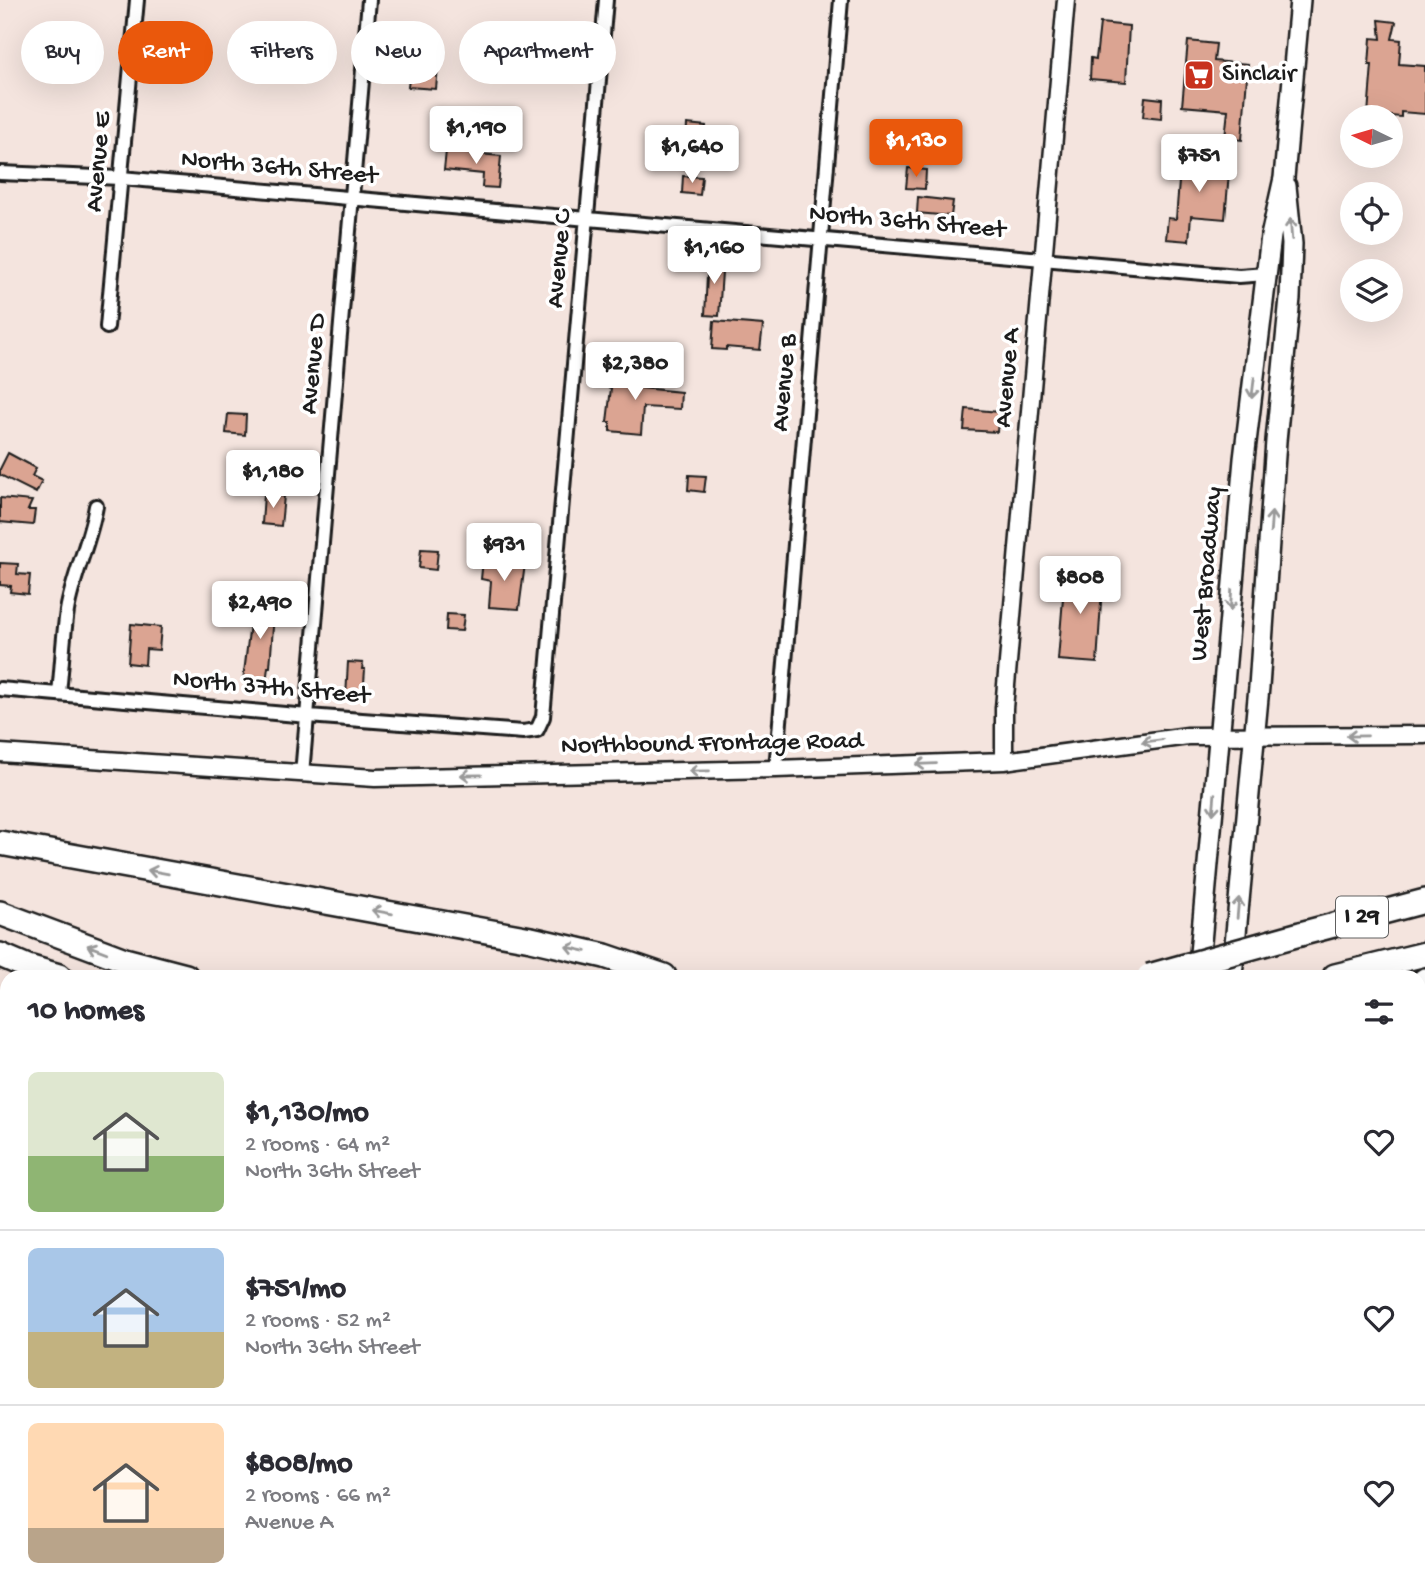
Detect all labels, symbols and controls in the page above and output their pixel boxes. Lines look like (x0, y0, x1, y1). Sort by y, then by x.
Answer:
chip: Buy (21, 21, 104, 84)
chip: Rent (118, 21, 213, 84)
chip: Filters (227, 21, 337, 84)
chip: New (351, 21, 445, 84)
chip: Apartment (459, 21, 616, 84)
supermarket icon: Sinclair (1182, 58, 1216, 92)
place label: Sinclair (1222, 60, 1299, 91)
north arrow (1340, 105, 1404, 168)
map controls (1340, 105, 1403, 322)
pin: $1,190 (419, 106, 533, 166)
street label: Avenue E (80, 110, 120, 213)
text: $1,190 (446, 115, 506, 142)
pin: $1,130 (859, 120, 973, 179)
pin: $1,640 (635, 125, 749, 185)
text: $1,130 (885, 128, 947, 155)
text: $1,640 (661, 134, 723, 161)
pin: $751 (1158, 134, 1240, 194)
text: $751 (1177, 143, 1221, 170)
street label: North 36th Street (179, 145, 381, 193)
button: locate (1340, 182, 1403, 245)
street label: North 36th Street (807, 199, 1009, 247)
street label: Avenue C (541, 207, 581, 309)
one-way arrow (1285, 217, 1298, 240)
pin: $1,160 (657, 226, 771, 286)
text: $1,160 (684, 235, 744, 262)
button: layers (1340, 259, 1403, 322)
street label: Avenue D (295, 312, 335, 416)
street label: Avenue A (989, 325, 1029, 429)
street label: Avenue B (766, 332, 806, 433)
pin: $2,380 (578, 342, 692, 402)
text: $2,380 (602, 351, 668, 378)
one-way arrow (1247, 376, 1260, 399)
pin: $1,180 (216, 450, 330, 510)
text: $1,180 (242, 459, 304, 486)
street label: West Broadway (1185, 485, 1231, 662)
one-way arrow (1264, 511, 1277, 534)
pin: $931 (463, 524, 545, 583)
text: $931 (482, 532, 526, 559)
pin: $808 (1039, 556, 1121, 616)
text: $808 (1056, 565, 1104, 592)
pin: $2,490 (203, 582, 317, 641)
one-way arrow (1224, 588, 1237, 611)
text: $2,490 (228, 590, 292, 617)
street label: North 37th Street (171, 665, 373, 713)
street label: Northbound Frontage Road (561, 727, 865, 763)
one-way arrow (1346, 729, 1369, 743)
one-way arrow (1141, 734, 1164, 747)
one-way arrow (915, 757, 938, 770)
one-way arrow (688, 764, 711, 777)
one-way arrow (460, 769, 483, 782)
one-way arrow (1207, 792, 1220, 815)
one-way arrow (147, 865, 170, 879)
road number: I 29 (1336, 897, 1388, 937)
one-way arrow (1232, 898, 1245, 920)
one-way arrow (371, 905, 394, 918)
one-way arrow (87, 942, 109, 955)
one-way arrow (565, 942, 588, 955)
icon: filters (1360, 993, 1398, 1031)
text: 10 homes (28, 995, 144, 1030)
text: $1,130/mo (245, 1097, 369, 1132)
icon: home (84, 1100, 168, 1184)
icon: heart (1360, 1123, 1398, 1161)
text: 2 rooms · 64 m² (245, 1132, 390, 1159)
text: North 36th Street (245, 1159, 419, 1186)
text: $751/mo (245, 1273, 346, 1308)
icon: home (84, 1276, 168, 1360)
icon: heart (1360, 1299, 1398, 1337)
text: 2 rooms · 52 m² (245, 1308, 391, 1335)
text: North 36th Street (245, 1335, 419, 1362)
text: $808/mo (245, 1448, 352, 1483)
icon: home (84, 1451, 168, 1535)
icon: heart (1360, 1474, 1398, 1512)
text: 2 rooms · 66 m² (245, 1483, 391, 1510)
text: Avenue A (245, 1510, 333, 1537)

